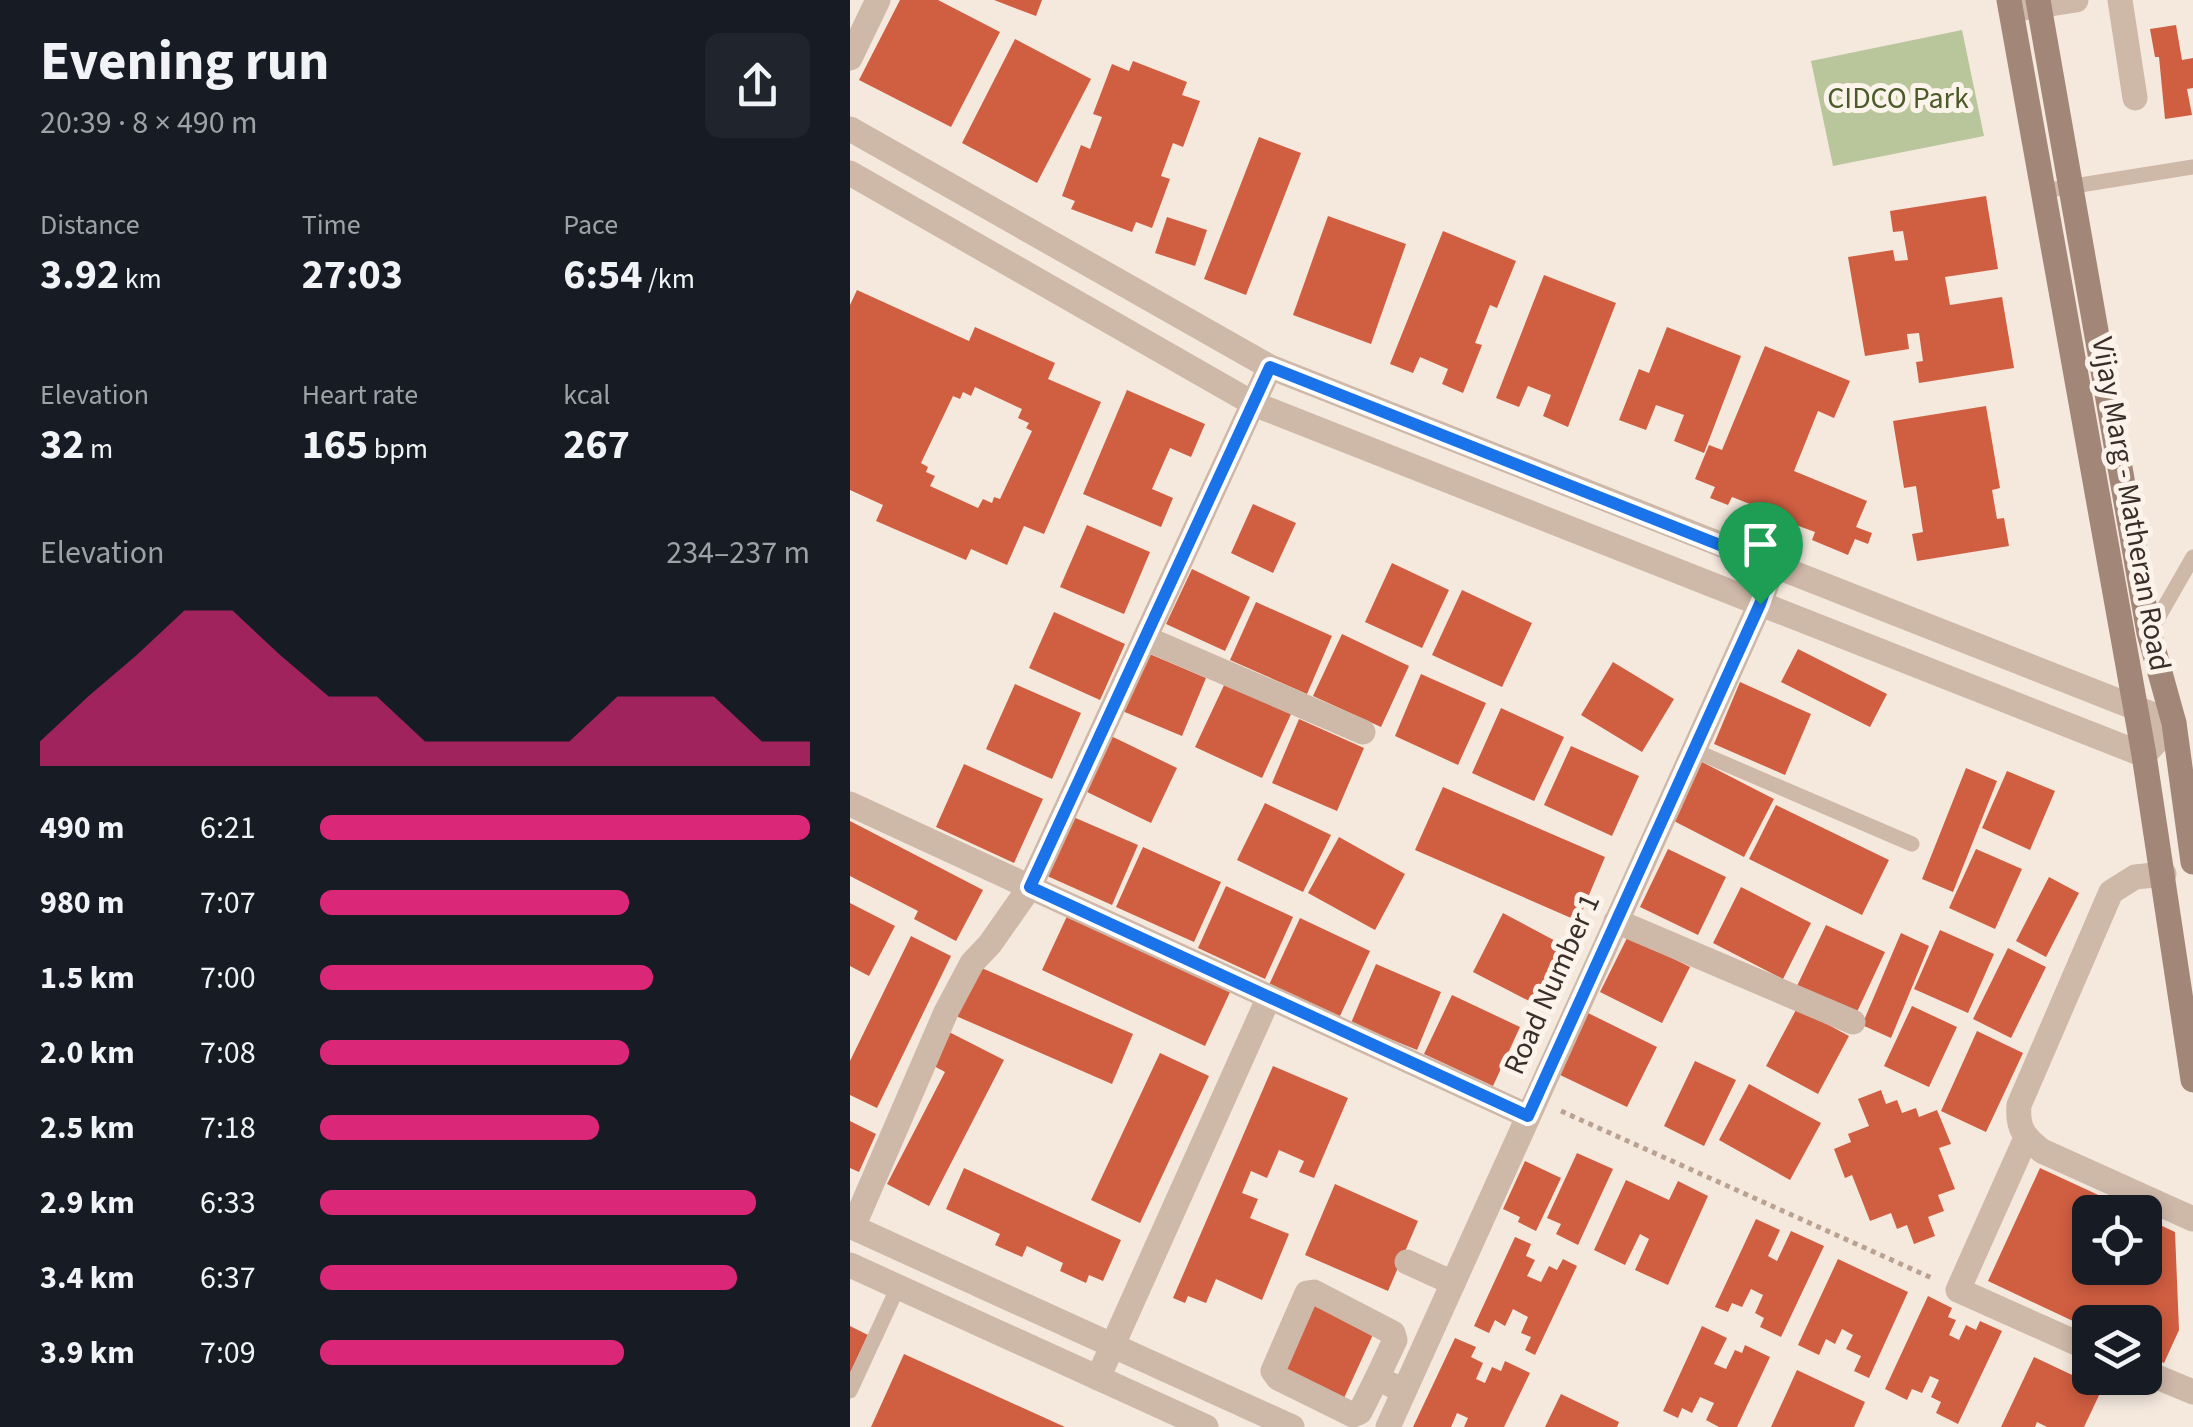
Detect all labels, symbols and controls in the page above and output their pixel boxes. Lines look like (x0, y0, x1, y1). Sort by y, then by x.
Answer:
text: Evening run (40, 23, 329, 101)
button: share (705, 33, 810, 138)
park label: CIDCO Park (1827, 77, 1969, 120)
text: 20:39 · 8 × 490 m (40, 100, 258, 146)
text: Distance (40, 205, 140, 245)
text: Time (302, 205, 361, 245)
text: Pace (563, 205, 618, 245)
text: 3.92 (40, 245, 119, 305)
text: 27:03 (302, 245, 403, 305)
text: 6:54 (563, 245, 642, 305)
text: km (119, 259, 162, 299)
text: /km (642, 259, 695, 299)
street label: Vijay Marg - Matheran Road (2080, 334, 2182, 674)
text: Elevation (40, 375, 149, 415)
text: Heart rate (302, 375, 418, 415)
text: kcal (563, 375, 610, 415)
text: 32 (40, 415, 84, 475)
text: 165 (302, 415, 368, 475)
text: 267 (563, 415, 630, 475)
text: m (84, 429, 113, 469)
text: bpm (368, 429, 428, 469)
pin (1718, 502, 1803, 605)
icon: arrive (1733, 517, 1788, 572)
text: Elevation (40, 530, 165, 576)
text: 234–237 m (666, 530, 810, 576)
text: 490 m (40, 805, 125, 851)
text: 6:21 (200, 805, 256, 851)
text: 980 m (40, 880, 125, 926)
text: 7:07 (200, 880, 256, 926)
street label: Road Number 1 (1493, 887, 1611, 1081)
text: 1.5 km (40, 955, 135, 1001)
text: 7:00 (200, 955, 256, 1001)
text: 2.0 km (40, 1030, 135, 1076)
text: 7:08 (200, 1030, 256, 1076)
text: 2.5 km (40, 1105, 135, 1151)
text: 7:18 (200, 1105, 256, 1151)
text: 2.9 km (40, 1180, 135, 1226)
text: 6:33 (200, 1180, 256, 1226)
map controls (2072, 1195, 2162, 1395)
button: locate (2072, 1195, 2162, 1285)
text: 3.4 km (40, 1255, 135, 1301)
text: 6:37 (200, 1255, 256, 1301)
button: layers (2072, 1305, 2162, 1395)
text: 3.9 km (40, 1330, 135, 1376)
text: 7:09 (200, 1330, 256, 1376)

